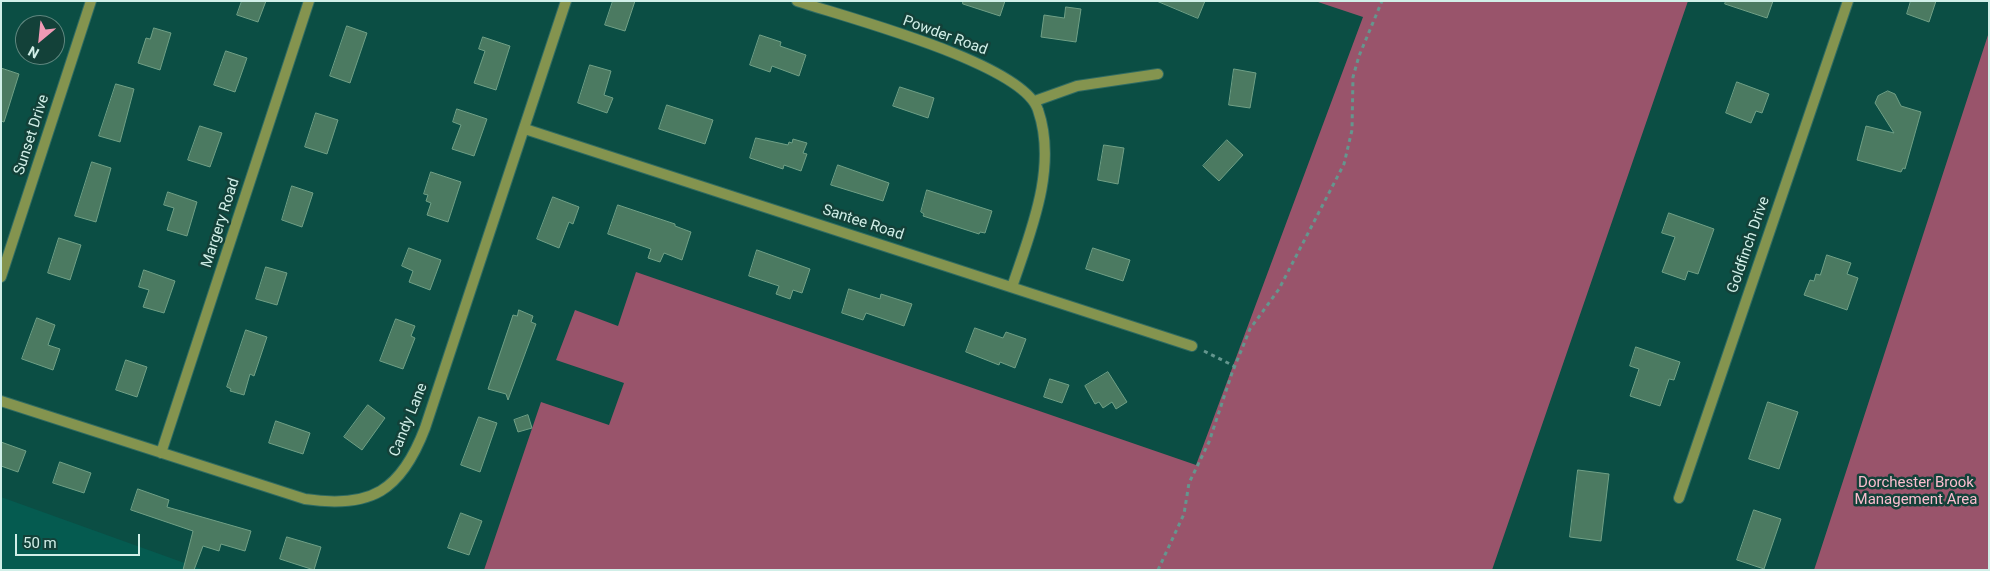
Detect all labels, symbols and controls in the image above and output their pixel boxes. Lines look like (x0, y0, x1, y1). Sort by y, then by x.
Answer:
street label: Powder Road (900, 12, 990, 60)
north arrow (15, 15, 65, 65)
text: N (25, 43, 42, 62)
street label: Sunset Drive (11, 93, 53, 177)
street label: Margery Road (198, 176, 244, 270)
street label: Goldfinch Drive (1724, 194, 1774, 296)
street label: Santee Road (820, 201, 906, 245)
street label: Candy Lane (386, 380, 432, 460)
park label: Dorchester Brook Management Area (1855, 474, 1977, 509)
scale bar (18, 524, 142, 556)
text: 50 m (23, 534, 57, 552)

